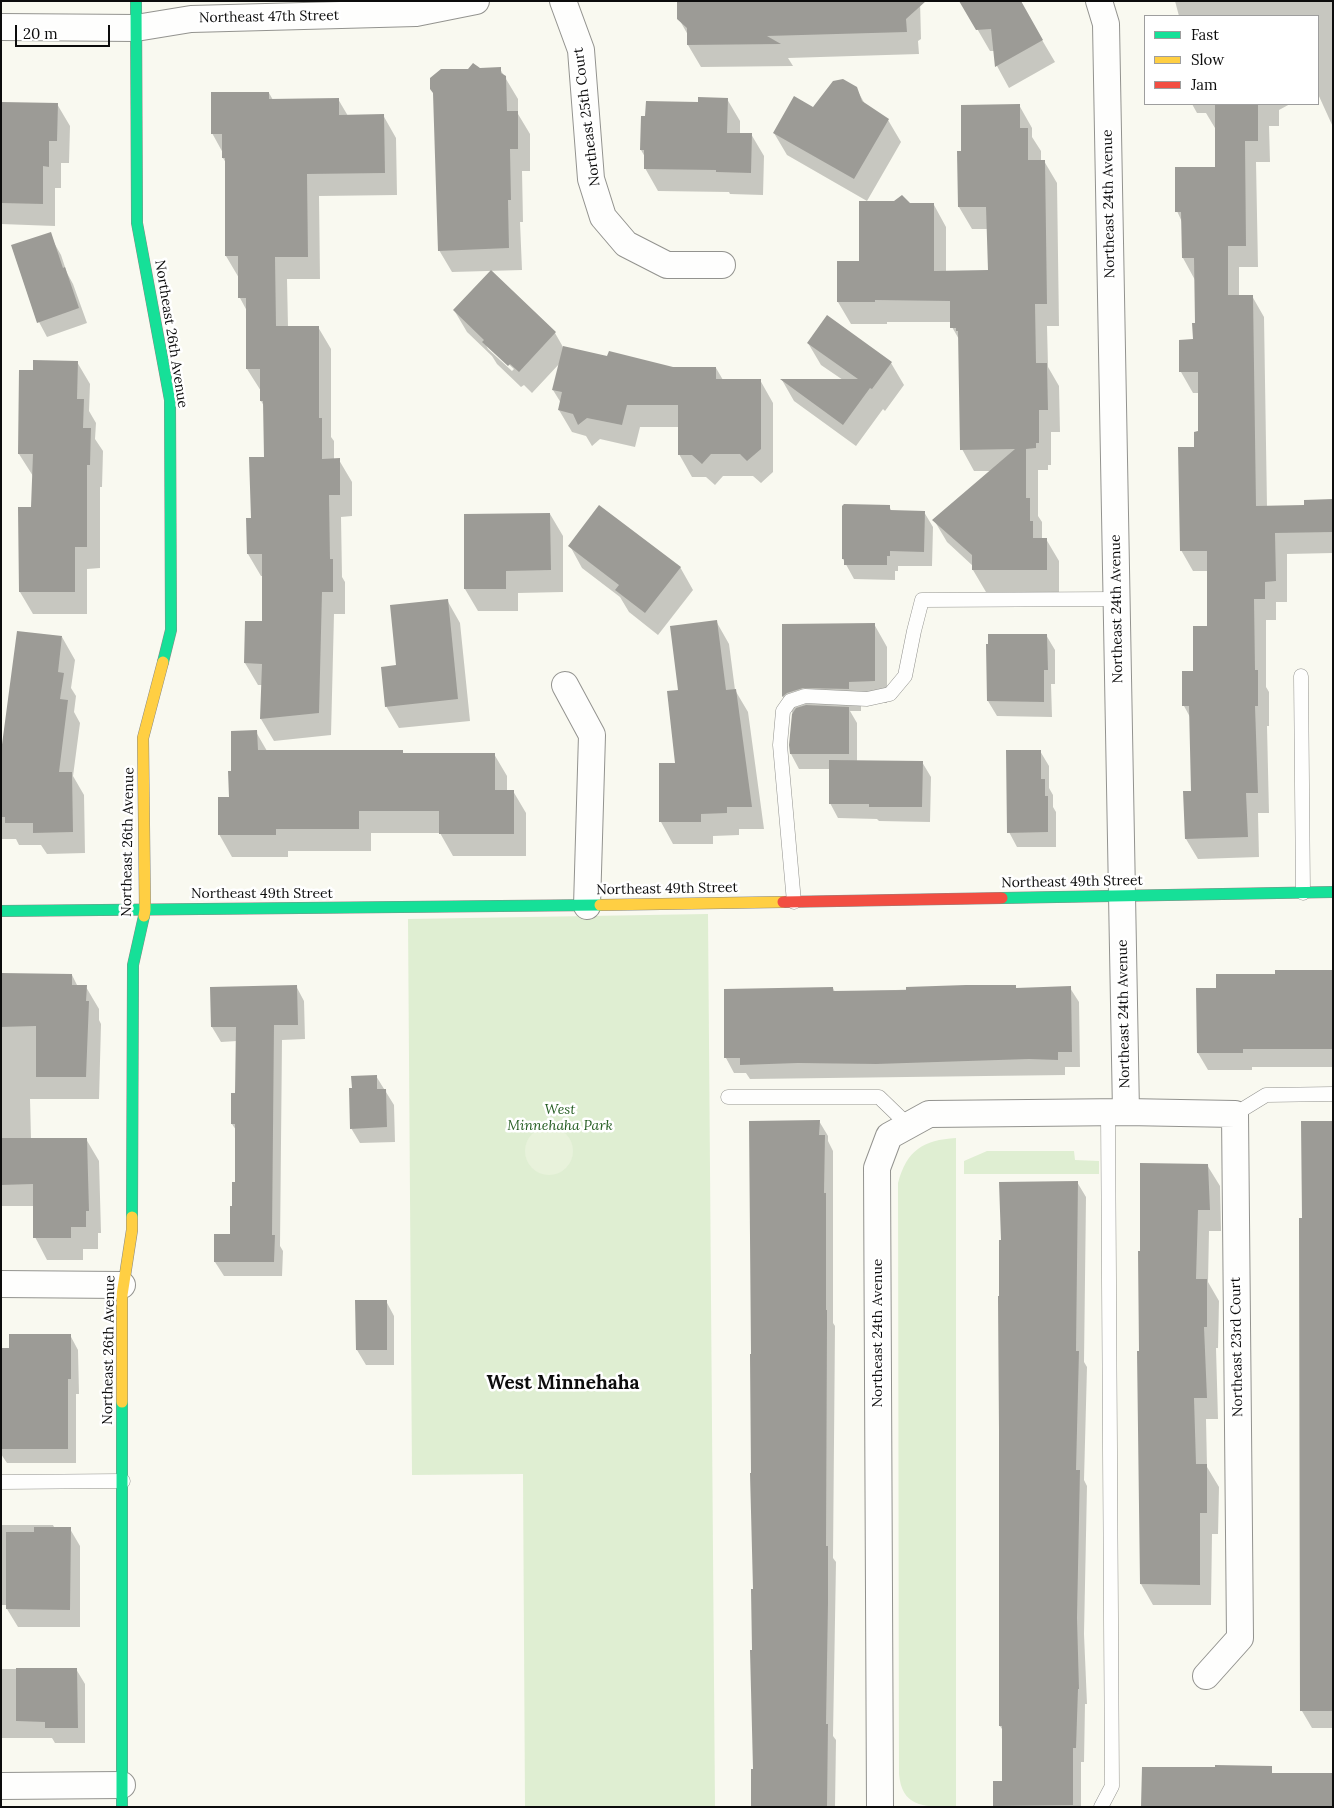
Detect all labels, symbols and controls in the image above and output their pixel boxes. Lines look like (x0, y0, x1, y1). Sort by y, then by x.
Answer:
street label: Northeast 47th Street (199, 7, 339, 27)
scale bar (18, 15, 112, 47)
legend (1144, 15, 1319, 105)
text: 20 m (23, 24, 58, 43)
text: Fast (1191, 25, 1219, 44)
street label: Northeast 25th Court (570, 47, 604, 187)
text: Slow (1191, 50, 1224, 69)
text: Jam (1191, 75, 1218, 94)
street label: Northeast 24th Avenue (1099, 129, 1119, 279)
street label: Northeast 26th Avenue (151, 259, 191, 409)
street label: Northeast 24th Avenue (1107, 534, 1127, 684)
street label: Northeast 26th Avenue (118, 767, 138, 917)
street label: Northeast 49th Street (1001, 872, 1143, 892)
street label: Northeast 49th Street (596, 879, 738, 899)
street label: Northeast 49th Street (191, 886, 333, 902)
street label: Northeast 24th Avenue (1114, 939, 1134, 1089)
park label: West Minnehaha Park (507, 1102, 613, 1134)
street label: Northeast 24th Avenue (870, 1259, 886, 1407)
street label: Northeast 26th Avenue (99, 1275, 119, 1425)
street label: Northeast 23rd Court (1227, 1277, 1247, 1417)
district label: West Minnehaha (487, 1373, 639, 1395)

